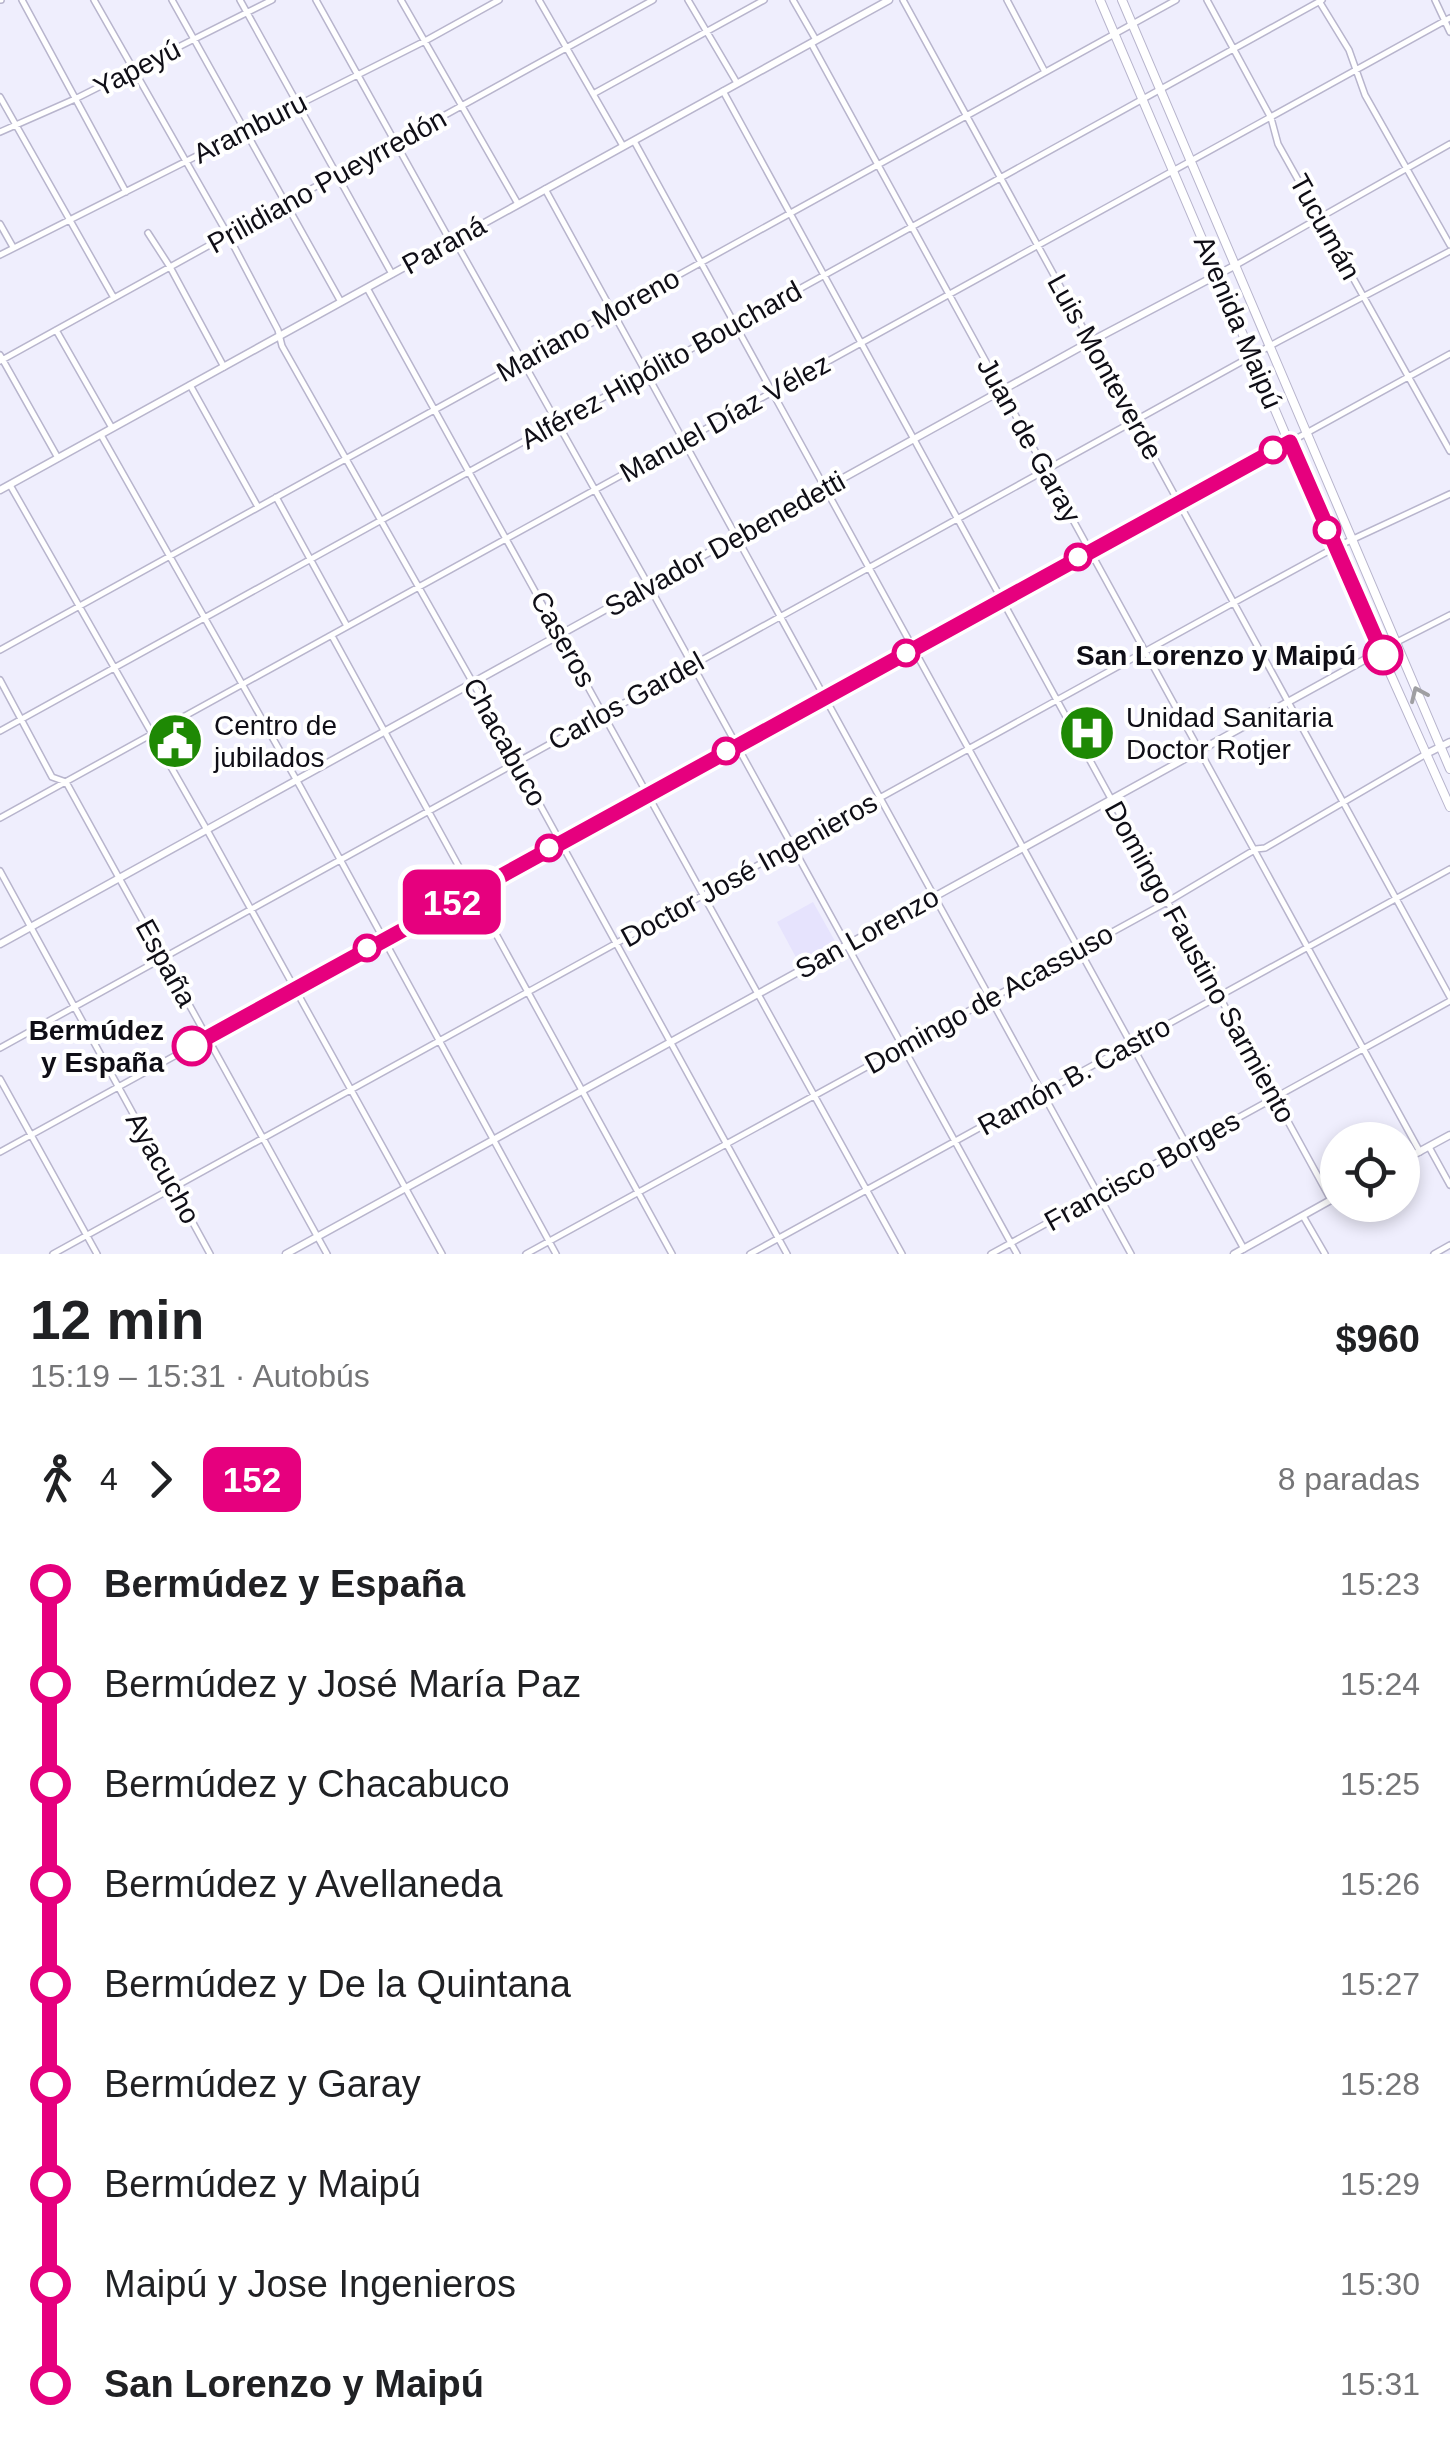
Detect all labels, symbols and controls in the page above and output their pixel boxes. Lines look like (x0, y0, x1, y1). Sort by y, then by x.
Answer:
street label: Yapeyú (89, 33, 185, 103)
street label: Aramburu (188, 86, 312, 170)
street label: Prilidiano Pueyrredón (202, 103, 452, 259)
street label: Tucumán (1283, 169, 1367, 285)
street label: Paraná (397, 209, 491, 280)
street label: Avenida Maipú (1188, 231, 1288, 413)
street label: Mariano Moreno (491, 262, 685, 388)
street label: Luis Monteverde (1041, 269, 1169, 465)
street label: Alférez Hipólito Bouchard (515, 275, 807, 455)
street label: Manuel Díaz Vélez (615, 347, 835, 489)
street label: Juan de Garay (971, 352, 1087, 528)
unlabelled marker (1260, 437, 1286, 463)
street label: Salvador Debenedetti (600, 465, 850, 623)
unlabelled marker (1314, 517, 1340, 543)
unlabelled marker (1065, 544, 1091, 570)
street label: Caseros (524, 586, 602, 692)
marker: San Lorenzo y Maipú (1364, 636, 1402, 674)
unlabelled marker (893, 640, 919, 666)
place label: San Lorenzo y Maipú (1076, 640, 1356, 671)
street label: Carlos Gardel (543, 646, 709, 756)
street label: Chacabuco (457, 673, 553, 811)
one-way arrow (1410, 686, 1430, 704)
place label: Unidad Sanitaria Doctor Rotjer (1126, 702, 1333, 765)
hospital icon: Unidad Sanitaria Doctor Rotjer (1057, 703, 1117, 763)
place label: Centro de jubilados (213, 710, 337, 773)
public building icon: Centro de jubilados (145, 711, 205, 771)
unlabelled marker (713, 738, 739, 764)
street label: Doctor José Ingenieros (616, 787, 882, 953)
street label: Domingo Faustino Sarmiento (1099, 796, 1301, 1128)
unlabelled marker (536, 835, 562, 861)
line badge: 152 (394, 870, 510, 934)
street label: San Lorenzo (790, 881, 944, 985)
text: 152 (423, 883, 481, 922)
street label: España (129, 914, 203, 1012)
street label: Domingo de Acassuso (860, 918, 1118, 1080)
unlabelled marker (354, 935, 380, 961)
street label: Ramón B. Castro (973, 1010, 1175, 1142)
place label: Bermúdez y España (29, 1015, 164, 1078)
marker: Bermúdez y España (173, 1027, 211, 1065)
street label: Francisco Borges (1039, 1105, 1245, 1237)
street label: Ayacucho (120, 1107, 206, 1229)
map controls (1320, 1122, 1420, 1222)
button: locate (1320, 1122, 1420, 1222)
text: 12 min (30, 1289, 204, 1351)
text: $960 (1335, 1318, 1420, 1360)
text: 15:19 – 15:31 · Autobús (30, 1358, 370, 1394)
icon: walk (30, 1452, 85, 1507)
icon: forward (133, 1452, 188, 1507)
text: 152 (223, 1460, 281, 1499)
text: 4 (100, 1461, 118, 1497)
text: 8 paradas (1278, 1461, 1420, 1497)
text: Bermúdez y España (104, 1563, 465, 1605)
text: 15:23 (1340, 1566, 1420, 1602)
text: Bermúdez y José María Paz (104, 1663, 581, 1705)
text: 15:24 (1340, 1666, 1420, 1702)
text: Bermúdez y Chacabuco (104, 1763, 510, 1805)
text: 15:25 (1340, 1766, 1420, 1802)
text: Bermúdez y Avellaneda (104, 1863, 503, 1905)
text: 15:26 (1340, 1866, 1420, 1902)
text: Bermúdez y De la Quintana (104, 1963, 571, 2005)
text: 15:27 (1340, 1966, 1420, 2002)
text: Bermúdez y Garay (104, 2063, 421, 2105)
text: 15:28 (1340, 2066, 1420, 2102)
text: Bermúdez y Maipú (104, 2163, 421, 2205)
text: 15:29 (1340, 2166, 1420, 2202)
text: Maipú y Jose Ingenieros (104, 2263, 516, 2305)
text: 15:30 (1340, 2266, 1420, 2302)
text: San Lorenzo y Maipú (104, 2363, 484, 2405)
text: 15:31 (1340, 2366, 1420, 2402)

